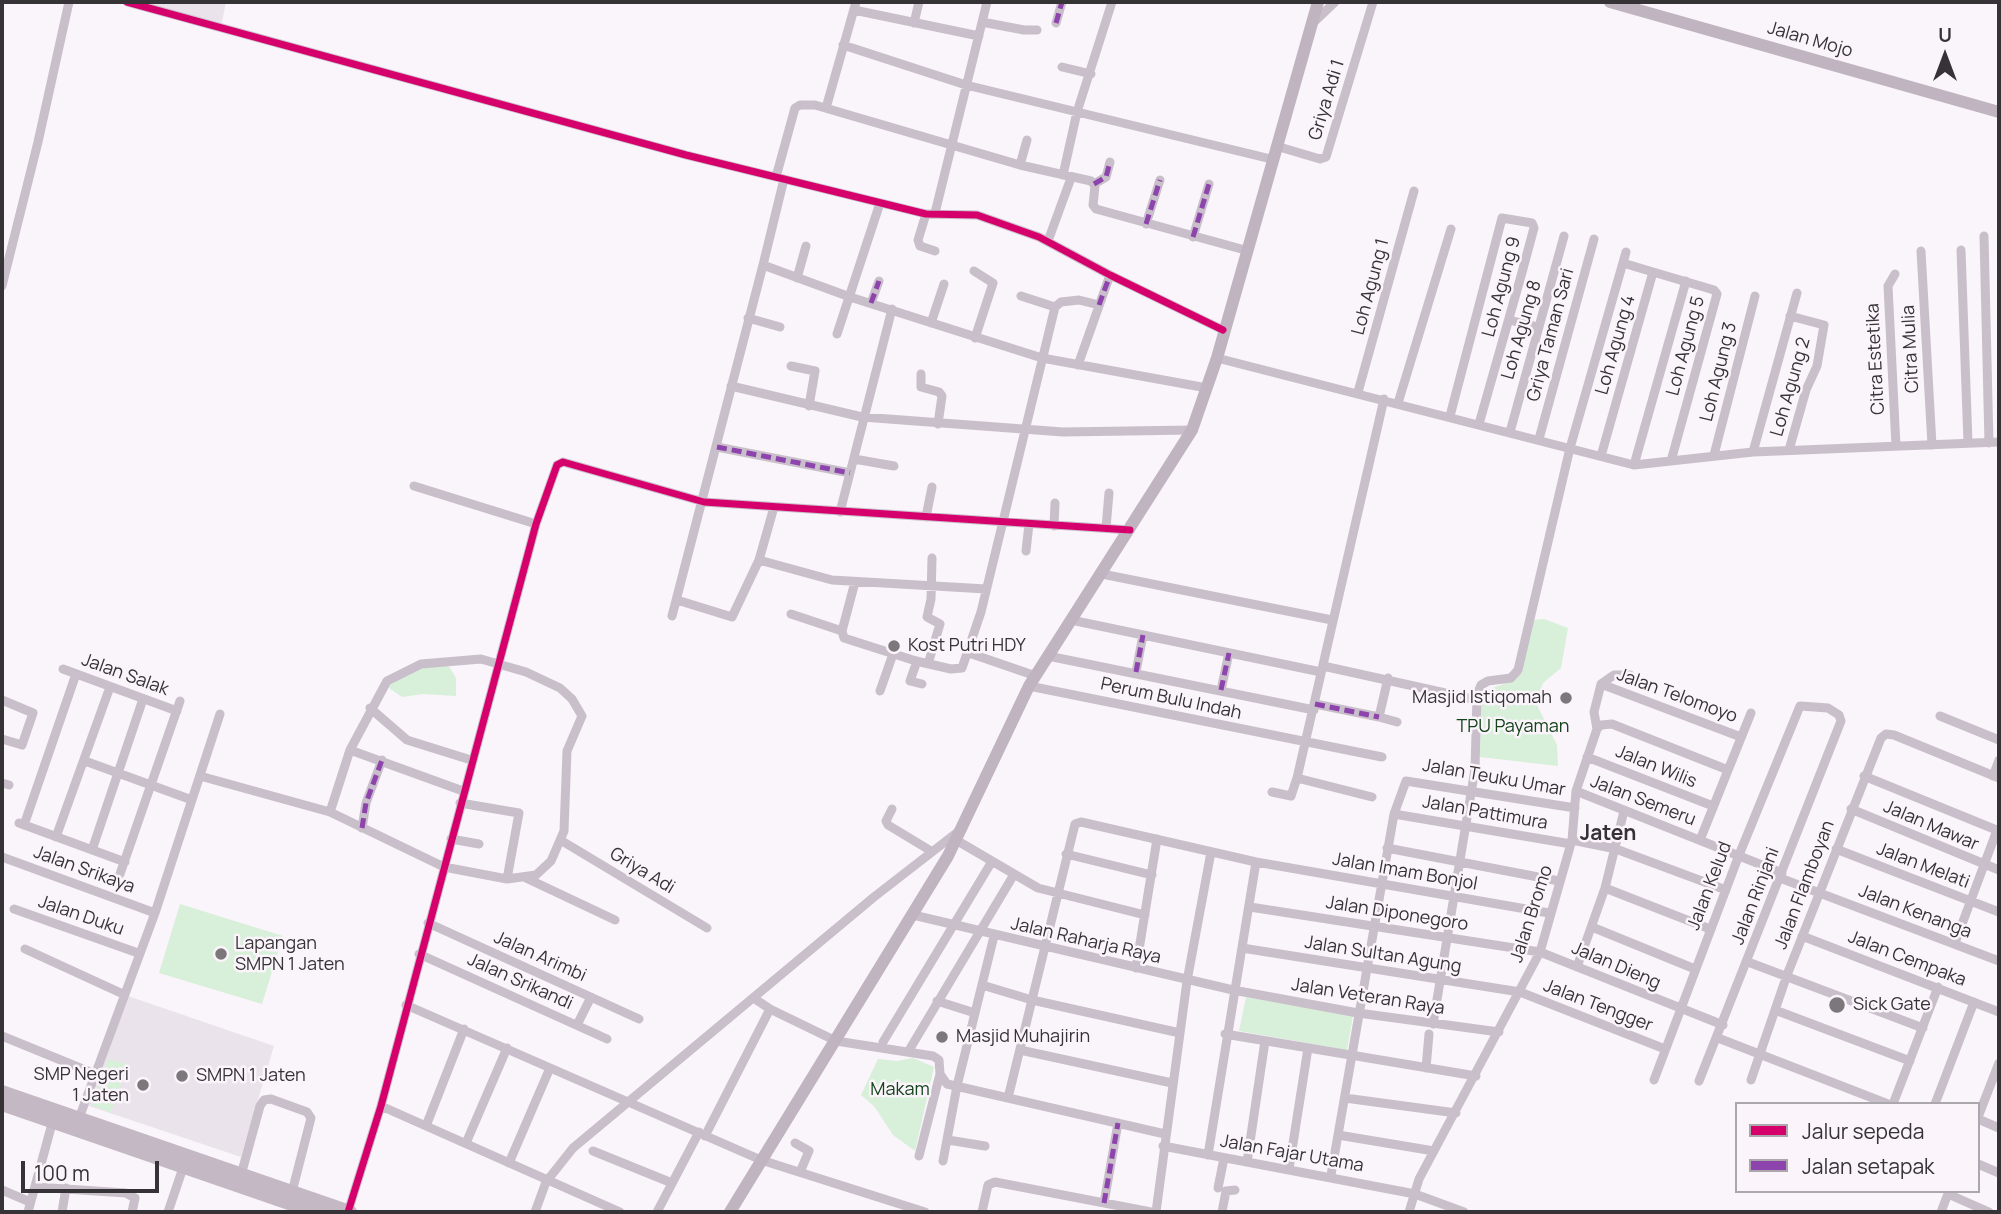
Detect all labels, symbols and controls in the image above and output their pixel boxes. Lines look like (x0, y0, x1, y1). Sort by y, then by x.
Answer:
street label: Jalan Mojo (1765, 18, 1855, 62)
north arrow (1910, 21, 1980, 91)
text: U (1938, 22, 1952, 48)
street label: Griya Adi 1 (1305, 57, 1349, 143)
street label: Loh Agung 9 (1478, 234, 1526, 340)
street label: Loh Agung 1 (1348, 236, 1394, 338)
street label: Griya Taman Sari (1523, 266, 1579, 404)
street label: Loh Agung 8 (1498, 278, 1546, 382)
street label: Loh Agung 4 (1592, 293, 1640, 397)
street label: Loh Agung 5 (1662, 294, 1710, 398)
street label: Citra Estetika (1862, 303, 1890, 415)
street label: Citra Mulia (1898, 304, 1924, 394)
street label: Loh Agung 3 (1696, 320, 1742, 424)
street label: Loh Agung 2 (1767, 335, 1815, 439)
place label: Kost Putri HDY (908, 635, 1026, 657)
marker: Kost Putri HDY (886, 638, 902, 654)
street label: Jalan Salak (79, 649, 171, 701)
street label: Jalan Telomoyo (1614, 664, 1740, 728)
street label: Perum Bulu Indah (1098, 673, 1244, 725)
place label: Masjid Istiqomah (1412, 687, 1552, 709)
marker: Masjid Istiqomah (1558, 690, 1574, 706)
park label: TPU Payaman (1457, 716, 1569, 738)
street label: Jalan Wilis (1612, 741, 1700, 793)
street label: Jalan Teuku Umar (1421, 755, 1567, 801)
street label: Jalan Semeru (1587, 771, 1699, 831)
street label: Jalan Pattimura (1421, 791, 1549, 835)
street label: Jalan Mawar (1880, 796, 1982, 856)
street label: Jalan Flamboyan (1771, 818, 1839, 952)
district label: Jaten (1580, 821, 1636, 847)
street label: Jalan Melati (1873, 838, 1973, 894)
street label: Jalan Kelud (1683, 839, 1737, 933)
street label: Jalan Srikaya (30, 842, 138, 898)
street label: Griya Adi (605, 843, 679, 899)
street label: Jalan Rinjani (1728, 844, 1784, 948)
street label: Jalan Imam Bonjol (1331, 849, 1479, 895)
street label: Jalan Bromo (1506, 863, 1558, 965)
street label: Jalan Kenanga (1856, 881, 1974, 943)
street label: Jalan Duku (35, 891, 127, 941)
street label: Jalan Diponegoro (1324, 892, 1470, 936)
street label: Jalan Raharja Raya (1009, 913, 1163, 969)
street label: Jalan Arimbi (490, 927, 590, 987)
street label: Jalan Cempaka (1845, 927, 1969, 991)
street label: Jalan Sultan Agung (1303, 932, 1463, 978)
place label: Lapangan SMPN 1 Jaten (235, 933, 345, 976)
street label: Jalan Dieng (1568, 938, 1664, 994)
marker: Lapangan SMPN 1 Jaten (213, 946, 229, 962)
street label: Jalan Srikandi (464, 949, 576, 1015)
street label: Jalan Veteran Raya (1290, 974, 1446, 1020)
street label: Jalan Tengger (1540, 975, 1656, 1037)
place label: Sick Gate (1853, 994, 1931, 1016)
marker: Sick Gate (1827, 995, 1847, 1015)
place label: Masjid Muhajirin (956, 1026, 1090, 1048)
marker: Masjid Muhajirin (934, 1029, 950, 1045)
place label: SMP Negeri 1 Jaten (34, 1064, 129, 1106)
place label: SMPN 1 Jaten (196, 1065, 306, 1087)
marker: SMPN 1 Jaten (174, 1068, 190, 1084)
marker: SMP Negeri 1 Jaten (135, 1077, 151, 1093)
park label: Makam (870, 1079, 930, 1101)
legend (1735, 1102, 1980, 1193)
text: Jalur sepeda (1802, 1117, 1924, 1145)
street label: Jalan Fajar Utama (1219, 1131, 1365, 1177)
scale bar (24, 1148, 163, 1192)
text: Jalan setapak (1802, 1152, 1935, 1180)
text: 100 m (34, 1159, 90, 1187)

